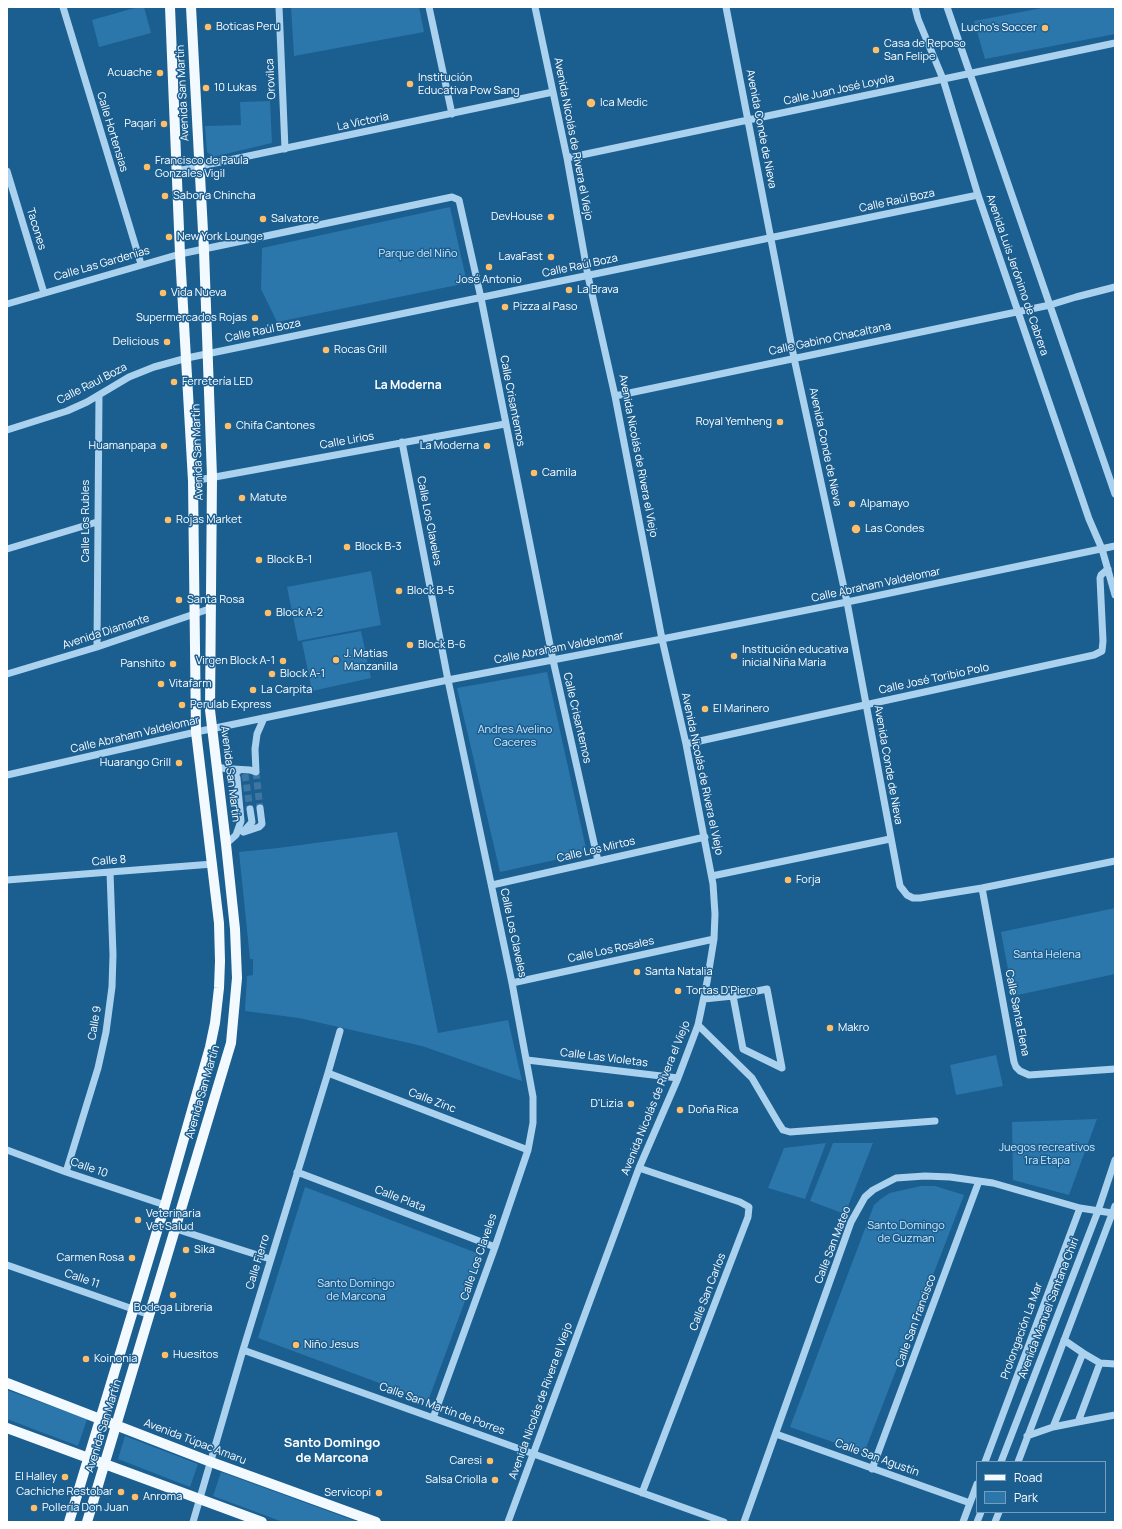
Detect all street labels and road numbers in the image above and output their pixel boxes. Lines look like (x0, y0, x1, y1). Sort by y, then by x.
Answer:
street label: Avenida San Martín (174, 44, 192, 142)
street label: Avenida Nicolás de Rivera el Viejo (551, 56, 595, 222)
street label: Orovilca (263, 58, 279, 100)
street label: Avenida Conde de Nieva (743, 68, 779, 190)
street label: Calle Juan José Loyola (782, 72, 896, 108)
street label: Calle Hortensias (94, 90, 130, 174)
street label: La Victoria (336, 110, 390, 134)
street label: Calle Raúl Boza (858, 187, 936, 215)
street label: Avenida Luis Jerónimo de Cabrera (983, 193, 1051, 357)
street label: Tacones (23, 206, 49, 252)
street label: Calle Las Gardenias (53, 244, 151, 284)
street label: Calle Raúl Boza (541, 252, 619, 280)
street label: Calle Raúl Boza (224, 317, 302, 345)
street label: Calle Gabino Chacaltana (768, 320, 892, 358)
street label: Calle Crisantemos (497, 354, 527, 448)
street label: Calle Raul Boza (55, 361, 129, 407)
street label: Avenida Nicolás de Rivera el Viejo (616, 373, 660, 539)
street label: Avenida Conde de Nieva (806, 386, 844, 508)
street label: Avenida San Martín (190, 404, 206, 500)
street label: Calle Lirios (319, 430, 375, 452)
street label: Calle Los Claveles (414, 475, 444, 567)
street label: Calle Los Rubles (79, 480, 93, 562)
street label: Calle Abraham Valdelomar (810, 565, 942, 605)
street label: Avenida Diamante (61, 612, 151, 652)
street label: Calle Abraham Valdelomar (493, 629, 625, 667)
street label: Calle José Toribio Polo (878, 661, 990, 697)
street label: Calle Crisantemos (560, 671, 594, 765)
street label: Avenida Nicolás de Rivera el Viejo (678, 692, 726, 856)
street label: Avenida Conde de Nieva (871, 704, 905, 826)
street label: Calle Abraham Valdelomar (69, 714, 201, 756)
street label: Avenida San Martín (218, 725, 242, 823)
street label: Calle Los Mirtos (556, 835, 636, 865)
street label: Calle 8 (91, 853, 127, 869)
street label: Calle Los Claveles (497, 887, 529, 979)
street label: Calle Los Rosales (567, 934, 655, 966)
street label: Calle Santa Elena (1002, 969, 1032, 1057)
street label: Calle 9 (86, 1005, 104, 1041)
street label: Avenida Nicolás de Rivera el Viejo (619, 1019, 693, 1177)
street label: Avenida San Martín (183, 1044, 223, 1140)
street label: Calle Las Violetas (559, 1046, 649, 1070)
street label: Calle Zinc (406, 1086, 458, 1116)
street label: Calle 10 (69, 1155, 109, 1181)
street label: Calle Plata (373, 1183, 427, 1215)
street label: Calle San Mateo (812, 1204, 854, 1286)
street label: Calle Los Claveles (458, 1212, 500, 1302)
street label: Calle Fierro (243, 1233, 273, 1291)
street label: Avenida Manuel Santana Chiri (1016, 1236, 1082, 1380)
street label: Calle San Carlos (687, 1251, 729, 1333)
street label: Calle 11 (63, 1267, 101, 1291)
street label: Calle San Francisco (893, 1273, 939, 1369)
street label: Prolongación La Mar (998, 1281, 1046, 1381)
street label: Avenida Nicolás de Rivera el Viejo (506, 1321, 576, 1481)
street label: Avenida San Martín (84, 1378, 124, 1474)
street label: Calle San Martín de Porres (377, 1380, 507, 1438)
street label: Avenida Túpac Amaru (142, 1416, 248, 1468)
street label: Calle San Agustín (833, 1437, 921, 1479)

